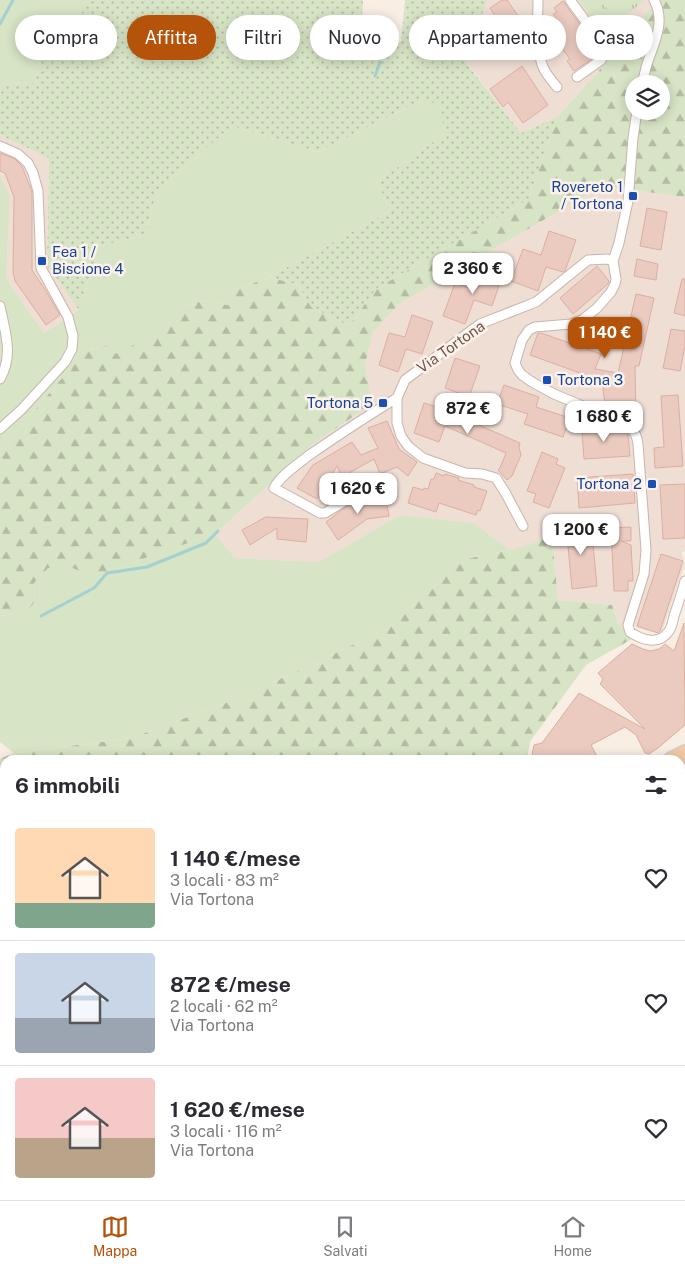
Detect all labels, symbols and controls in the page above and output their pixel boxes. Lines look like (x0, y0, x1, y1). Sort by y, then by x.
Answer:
chip: Compra (15, 15, 117, 60)
chip: Affitta (127, 15, 216, 60)
chip: Filtri (226, 15, 300, 60)
chip: Nuovo (310, 15, 399, 60)
chip: Appartamento (409, 15, 566, 60)
chip: Casa (576, 15, 653, 60)
map controls (625, 75, 670, 120)
button: layers (625, 75, 670, 120)
place label: Rovereto 1 / Tortona (551, 178, 623, 212)
marker: Rovereto 1 / Tortona (627, 190, 639, 202)
place label: Fea 1 / Biscione 4 (52, 243, 124, 277)
pin: 2 360 € (427, 252, 519, 295)
marker: Fea 1 / Biscione 4 (36, 255, 48, 267)
text: 2 360 € (443, 259, 503, 278)
pin: 1 140 € (559, 316, 651, 359)
street label: Via Tortona (414, 317, 488, 376)
text: 1 140 € (579, 323, 631, 342)
place label: Tortona 3 (557, 371, 623, 388)
marker: Tortona 3 (541, 374, 553, 386)
pin: 872 € (433, 392, 503, 435)
place label: Tortona 5 (307, 394, 373, 411)
marker: Tortona 5 (377, 397, 389, 409)
text: 872 € (446, 399, 490, 418)
pin: 1 680 € (558, 400, 650, 443)
text: 1 680 € (576, 407, 632, 426)
pin: 1 620 € (312, 472, 404, 515)
place label: Tortona 2 (576, 475, 642, 492)
marker: Tortona 2 (646, 478, 658, 490)
text: 1 620 € (330, 479, 386, 498)
pin: 1 200 € (535, 514, 627, 556)
text: 1 200 € (553, 520, 609, 539)
icon: filters (642, 771, 670, 799)
text: 6 immobili (15, 773, 120, 798)
text: 1 140 €/mese (170, 846, 301, 871)
icon: home (55, 848, 115, 908)
icon: heart (642, 864, 670, 892)
text: 3 locali · 83 m² (170, 871, 279, 890)
text: Via Tortona (170, 890, 254, 909)
text: 872 €/mese (170, 972, 291, 997)
icon: home (55, 973, 115, 1033)
icon: heart (642, 989, 670, 1017)
text: 2 locali · 62 m² (170, 997, 278, 1016)
text: Via Tortona (170, 1016, 254, 1035)
text: 1 620 €/mese (170, 1097, 305, 1122)
icon: home (55, 1098, 115, 1158)
icon: heart (642, 1114, 670, 1142)
text: 3 locali · 116 m² (170, 1122, 282, 1141)
text: Via Tortona (170, 1141, 254, 1160)
tab: Mappa (93, 1213, 137, 1259)
tab: Salvati (323, 1213, 368, 1259)
tab: Home (553, 1213, 592, 1259)

